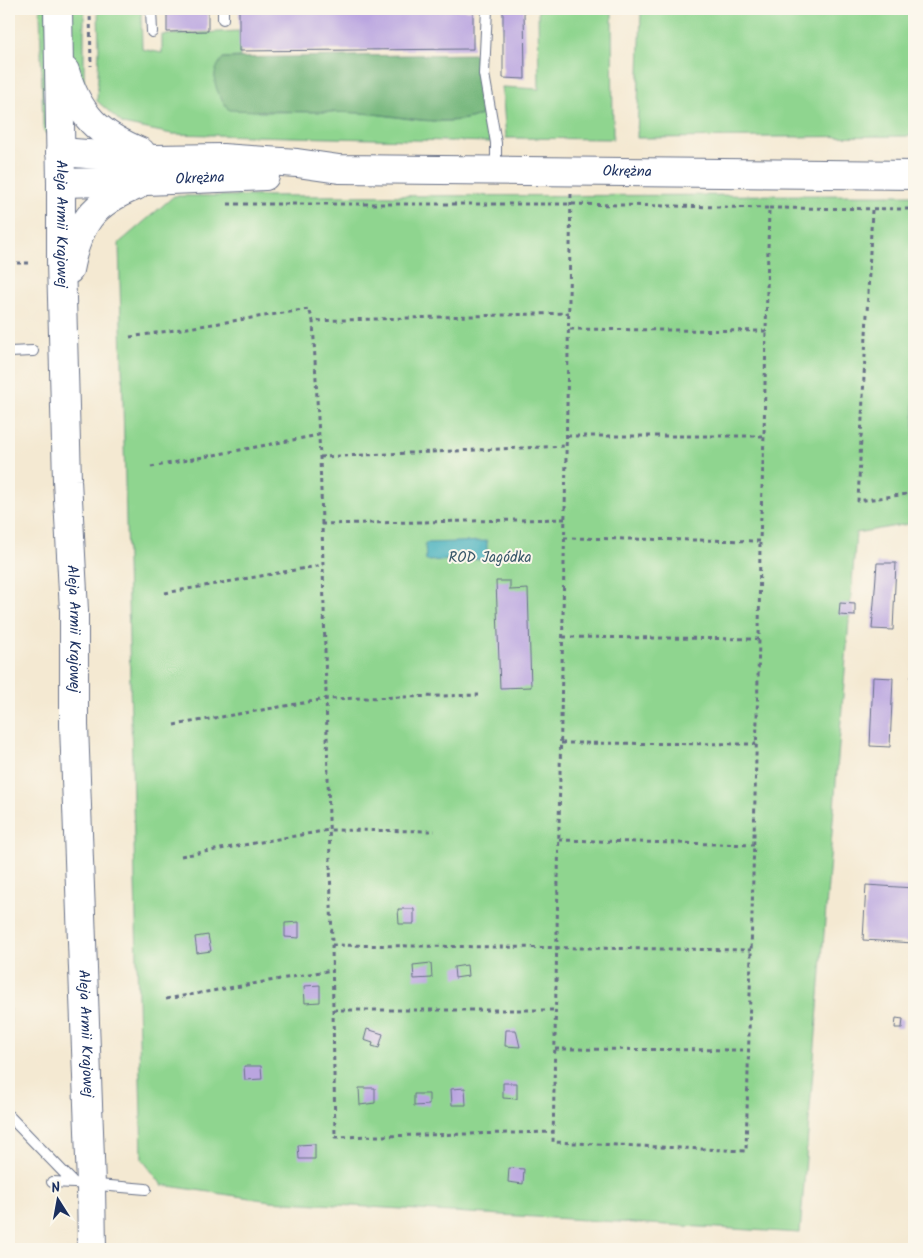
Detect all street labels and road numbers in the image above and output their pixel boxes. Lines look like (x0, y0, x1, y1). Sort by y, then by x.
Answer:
street label: Aleja Armii Krajowej (49, 160, 74, 289)
street label: Okrężna (602, 160, 652, 184)
street label: Okrężna (175, 166, 225, 192)
street label: Aleja Armii Krajowej (60, 564, 86, 694)
street label: Aleja Armii Krajowej (71, 969, 100, 1099)

